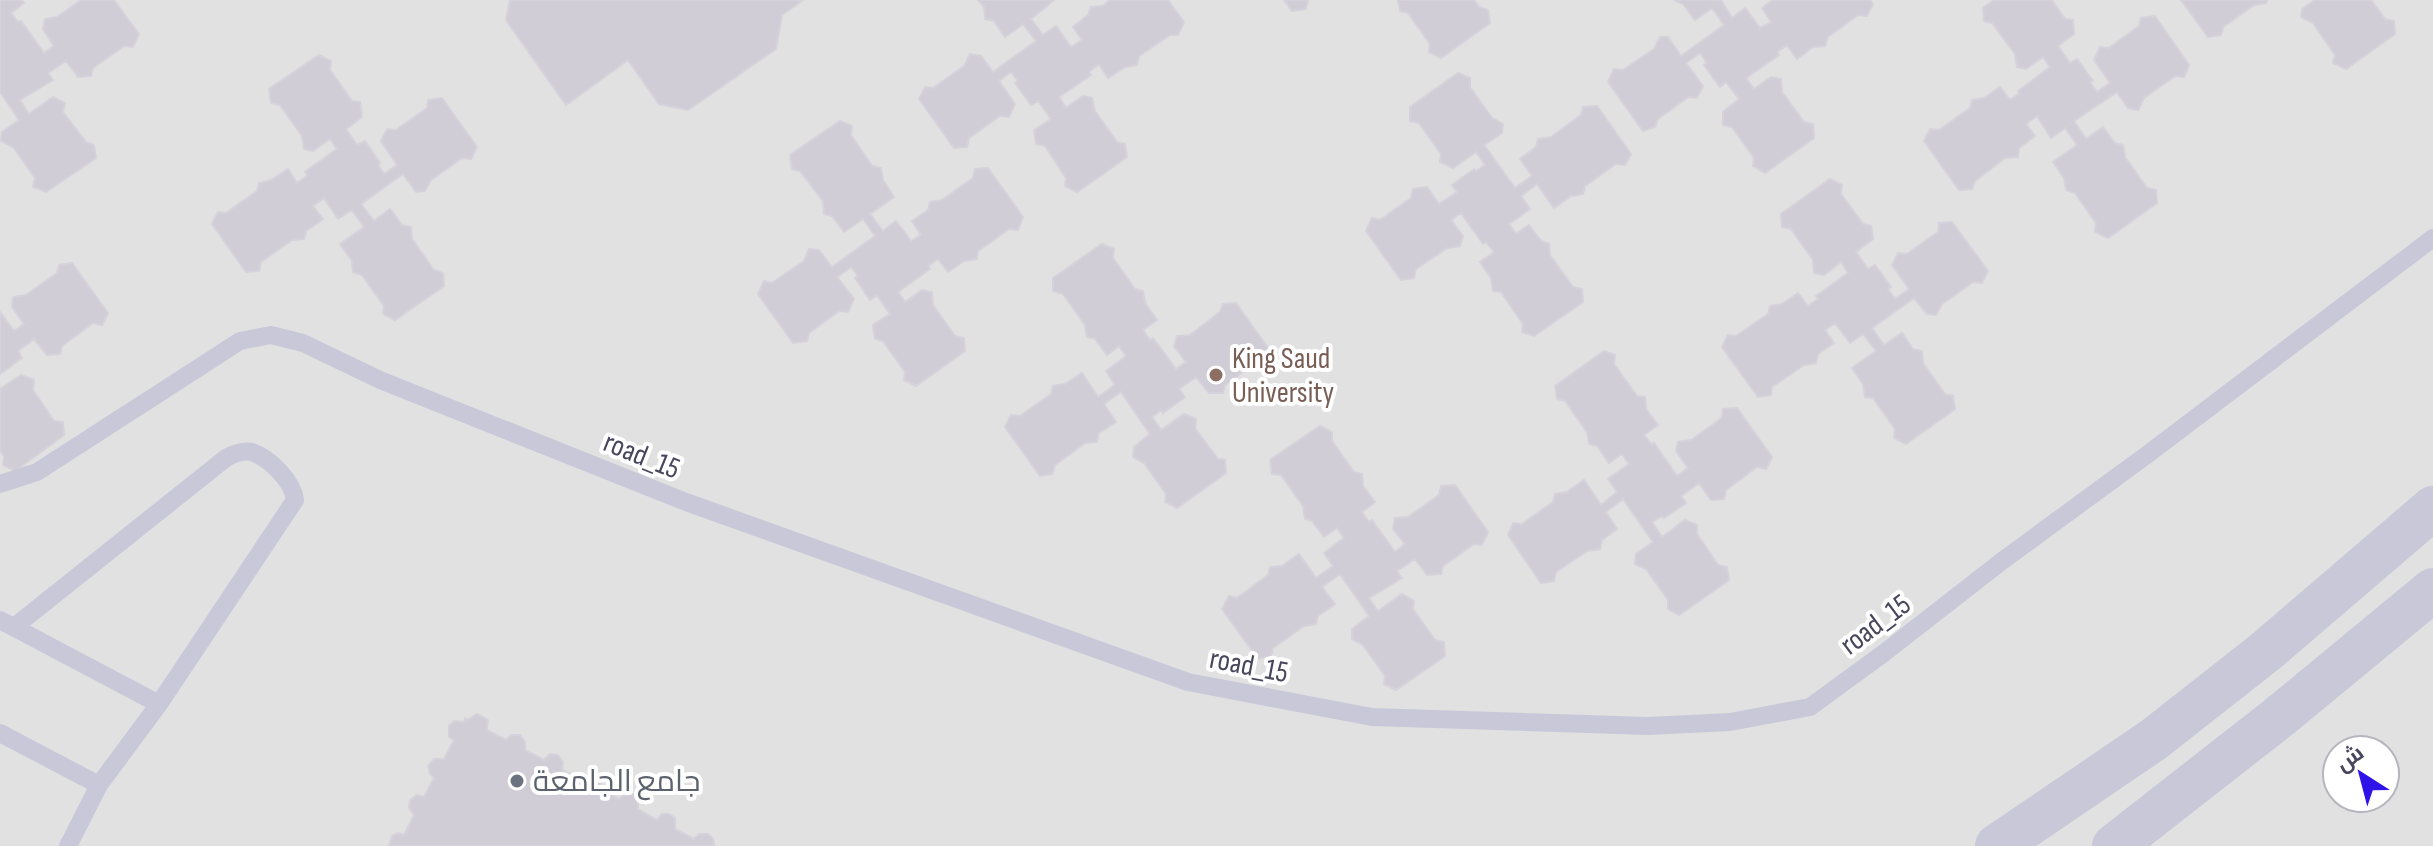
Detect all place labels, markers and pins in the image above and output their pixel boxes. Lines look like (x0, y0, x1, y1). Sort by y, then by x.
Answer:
place label: King Saud University (1232, 341, 1334, 411)
marker: King Saud University (1207, 366, 1225, 384)
place label: جامع الجامعة (533, 764, 700, 801)
marker: جامع الجامعة (508, 772, 526, 790)

